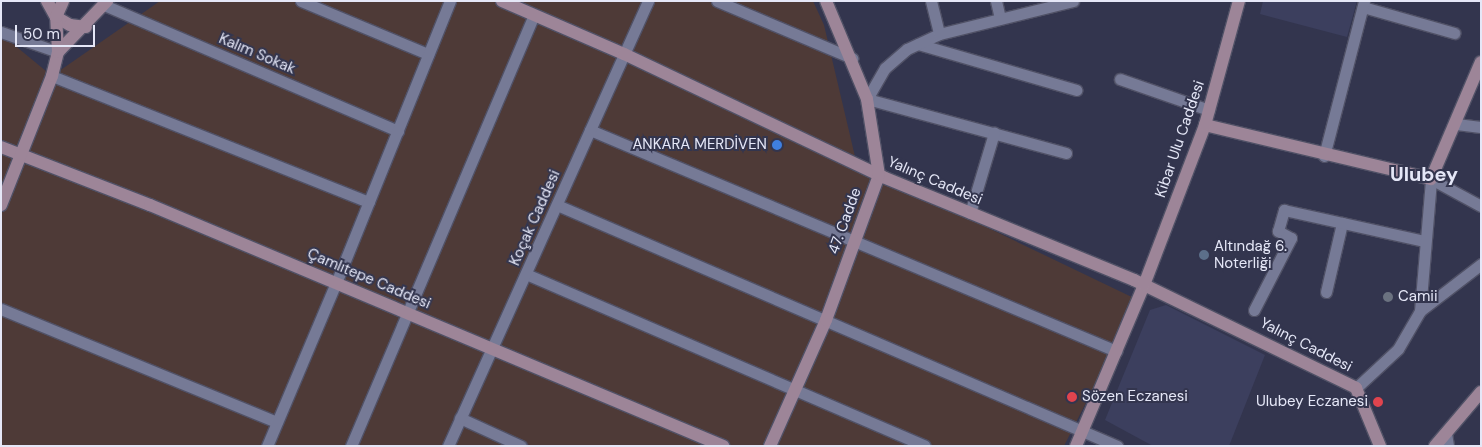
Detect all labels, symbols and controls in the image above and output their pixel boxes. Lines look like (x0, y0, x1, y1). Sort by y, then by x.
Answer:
scale bar (18, 15, 98, 47)
text: 50 m (23, 24, 60, 44)
street label: Kalım Sokak (216, 30, 298, 78)
street label: Kibar Ulu Caddesi (1152, 78, 1208, 200)
place label: ANKARA MERDİVEN (632, 136, 767, 154)
marker: ANKARA MERDİVEN (771, 139, 783, 151)
street label: Yalınç Caddesi (885, 153, 985, 209)
district label: Ulubey (1390, 162, 1458, 186)
street label: Koçak Caddesi (506, 167, 564, 269)
street label: 47. Cadde (825, 185, 865, 257)
place label: Altındağ 6. Noterliği (1214, 237, 1287, 272)
street label: Çamlıtepe Caddesi (305, 245, 433, 313)
marker: Altındağ 6. Noterliği (1198, 249, 1210, 261)
place label: Camii (1398, 288, 1437, 306)
marker: Camii (1382, 291, 1394, 303)
street label: Yalınç Caddesi (1257, 314, 1355, 376)
place label: Sözen Eczanesi (1082, 388, 1188, 406)
marker: Sözen Eczanesi (1066, 391, 1078, 403)
place label: Ulubey Eczanesi (1256, 393, 1368, 411)
marker: Ulubey Eczanesi (1372, 396, 1384, 408)

